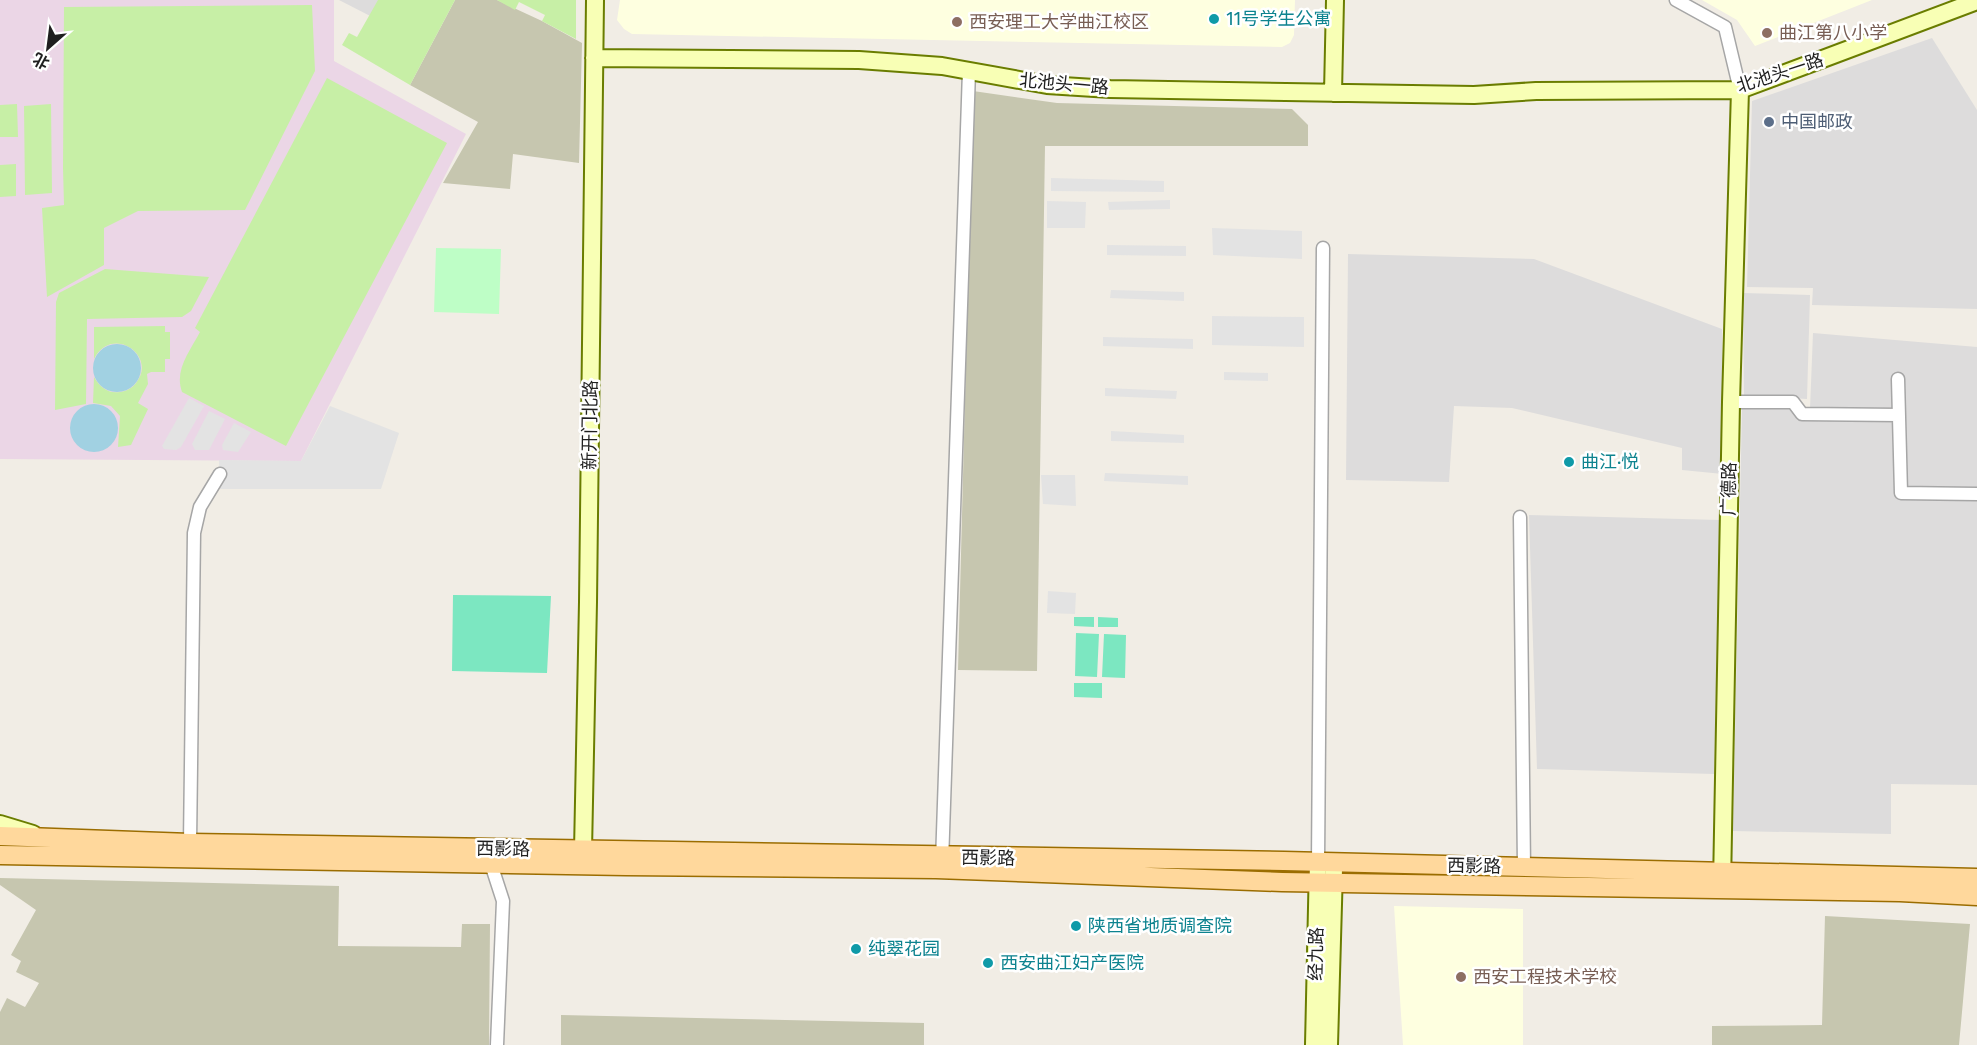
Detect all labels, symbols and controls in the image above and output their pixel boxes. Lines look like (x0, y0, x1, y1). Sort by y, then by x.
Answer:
place label: 11号学生公寓 (1226, 8, 1331, 30)
place label: 西安理工大学曲江校区 (969, 11, 1149, 33)
marker: 11号学生公寓 (1207, 12, 1221, 26)
marker: 西安理工大学曲江校区 (950, 15, 964, 29)
north arrow (18, 18, 78, 78)
place label: 曲江第八小学 (1779, 22, 1887, 44)
marker: 曲江第八小学 (1760, 26, 1774, 40)
text: 北 (30, 49, 53, 73)
street label: 北池头一路 (1734, 49, 1826, 97)
street label: 北池头一路 (1018, 69, 1110, 99)
place label: 中国邮政 (1781, 111, 1853, 133)
marker: 中国邮政 (1762, 115, 1776, 129)
street label: 新开门北路 (578, 380, 602, 470)
place label: 曲江·悦 (1581, 451, 1639, 473)
marker: 曲江·悦 (1562, 455, 1576, 469)
street label: 广德路 (1718, 462, 1740, 516)
street label: 西影路 (476, 838, 530, 860)
street label: 西影路 (961, 847, 1015, 869)
street label: 西影路 (1447, 855, 1501, 877)
place label: 陕西省地质调查院 (1088, 915, 1232, 937)
marker: 陕西省地质调查院 (1069, 919, 1083, 933)
street label: 经九路 (1305, 927, 1327, 981)
place label: 纯翠花园 (868, 938, 940, 960)
marker: 纯翠花园 (849, 942, 863, 956)
place label: 西安曲江妇产医院 (1000, 952, 1144, 974)
marker: 西安曲江妇产医院 (981, 956, 995, 970)
place label: 西安工程技术学校 (1473, 966, 1617, 988)
marker: 西安工程技术学校 (1454, 970, 1468, 984)

